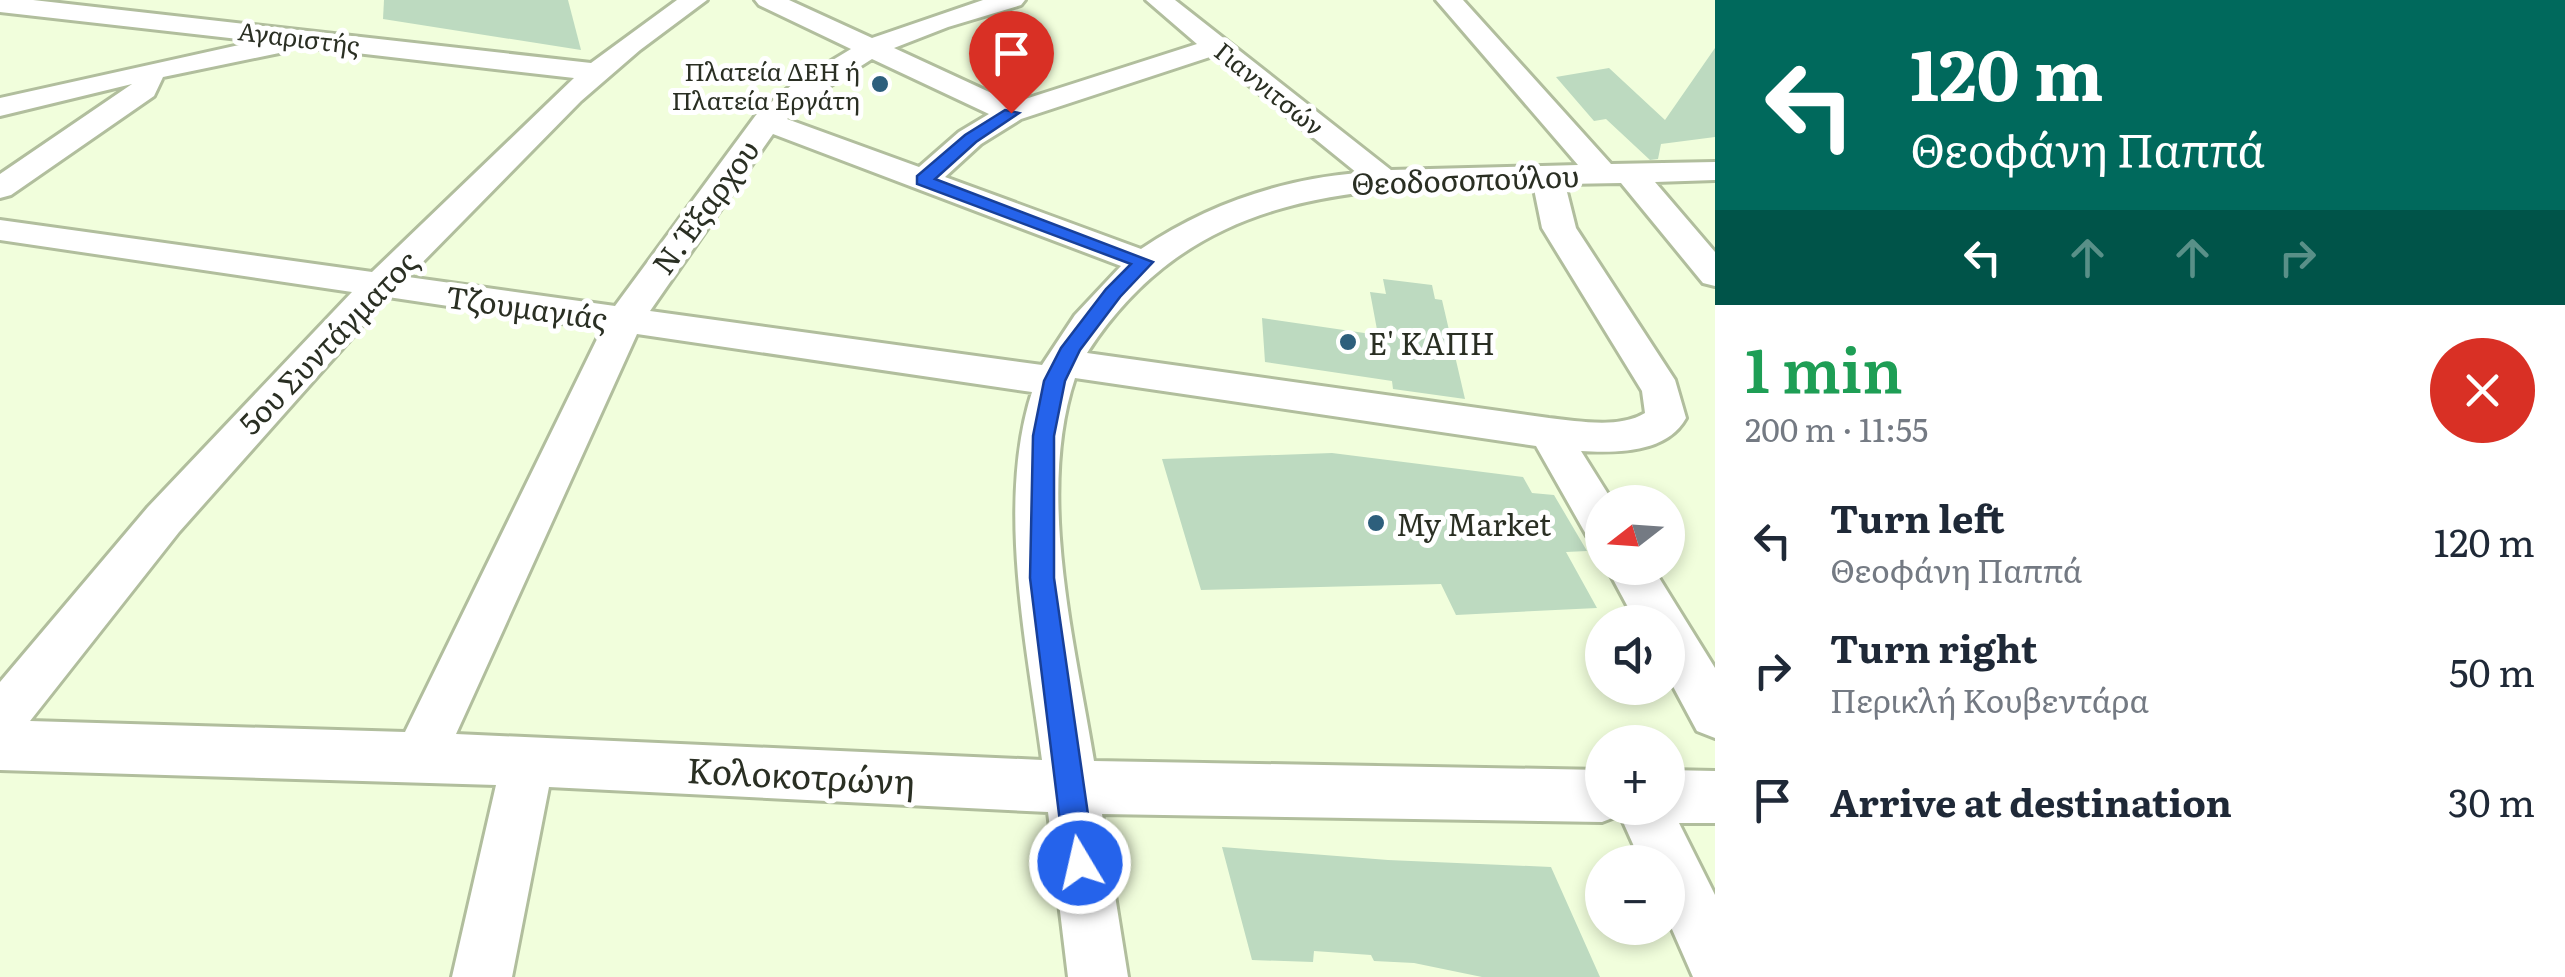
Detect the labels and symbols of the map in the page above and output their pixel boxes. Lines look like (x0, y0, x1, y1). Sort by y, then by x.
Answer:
street label: Αγαριστής (236, 11, 362, 63)
pin (969, 11, 1054, 114)
street label: Γιαννιτσών (1207, 32, 1333, 144)
place label: Πλατεία ΔΕΗ ή Πλατεία Εργάτη (672, 52, 860, 118)
marker: Πλατεία ΔΕΗ ή Πλατεία Εργάτη (869, 73, 891, 95)
street label: Ν. Έξαρχου (640, 129, 768, 283)
street label: Θεοδοσοπούλου (1350, 152, 1580, 204)
street label: 5ου Συντάγματος (227, 239, 427, 443)
street label: Τζουμαγιάς (444, 273, 611, 339)
place label: Ε' ΚΑΠΗ (1368, 320, 1495, 364)
marker: Ε' ΚΑΠΗ (1337, 331, 1359, 353)
north arrow (1585, 485, 1685, 585)
place label: My Market (1396, 501, 1551, 545)
marker: My Market (1365, 512, 1387, 534)
street label: Κολοκοτρώνη (686, 742, 916, 806)
position arrow (1028, 811, 1132, 915)

